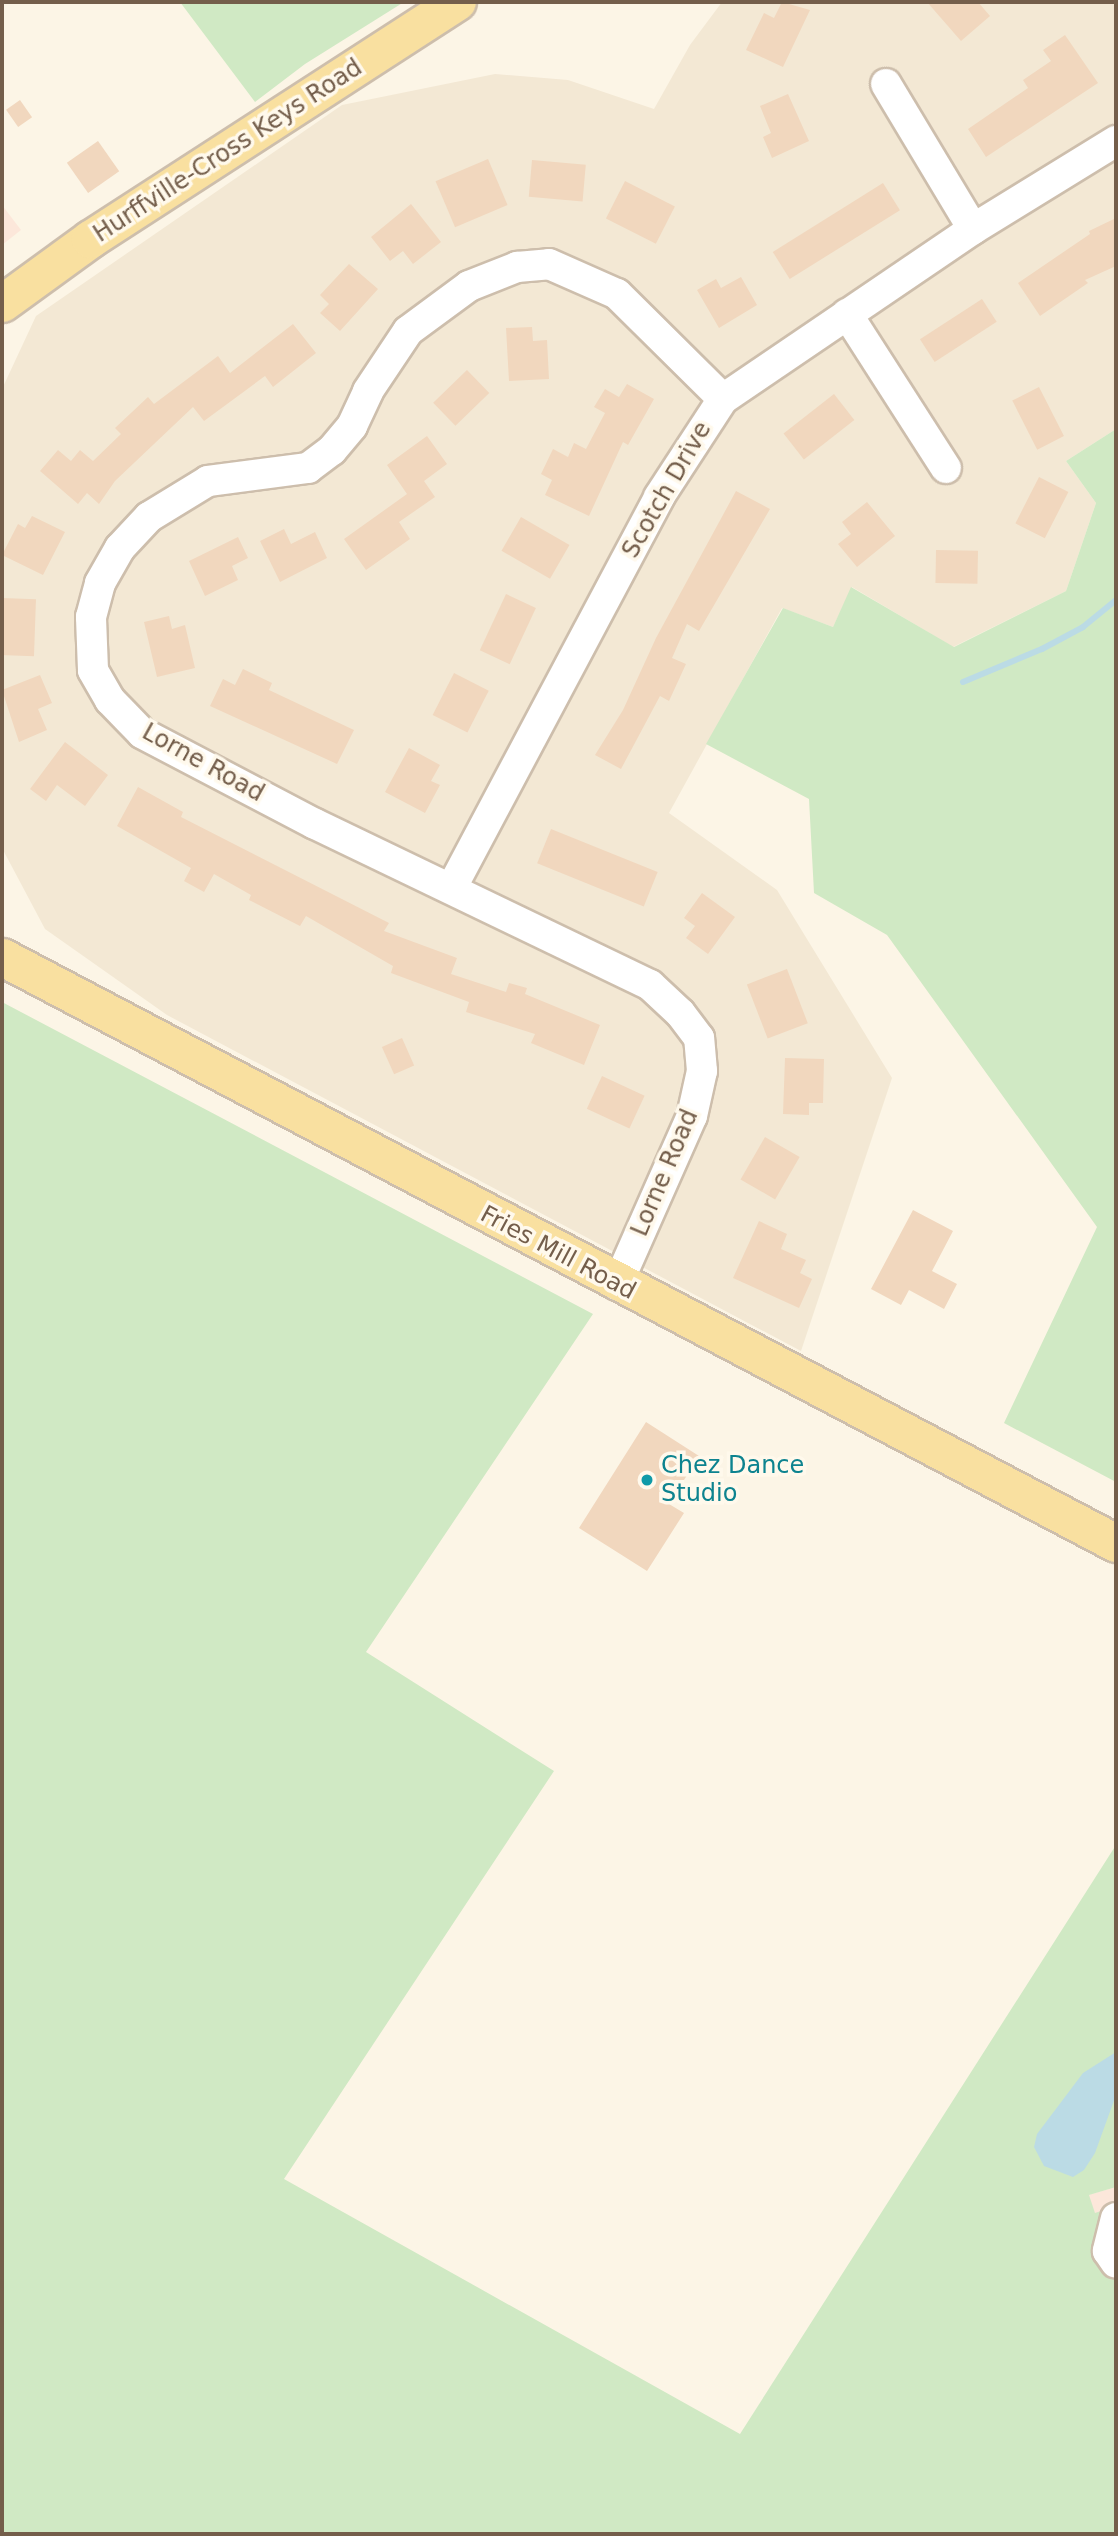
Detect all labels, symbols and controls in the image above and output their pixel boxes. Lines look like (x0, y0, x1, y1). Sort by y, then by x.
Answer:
street label: Hurffville-Cross Keys Road (88, 53, 368, 249)
street label: Scotch Drive (616, 417, 718, 563)
street label: Lorne Road (137, 718, 269, 808)
street label: Lorne Road (625, 1105, 705, 1241)
street label: Fries Mill Road (475, 1200, 641, 1306)
place label: Chez Dance Studio (661, 1452, 804, 1508)
marker: Chez Dance Studio (639, 1472, 655, 1488)

